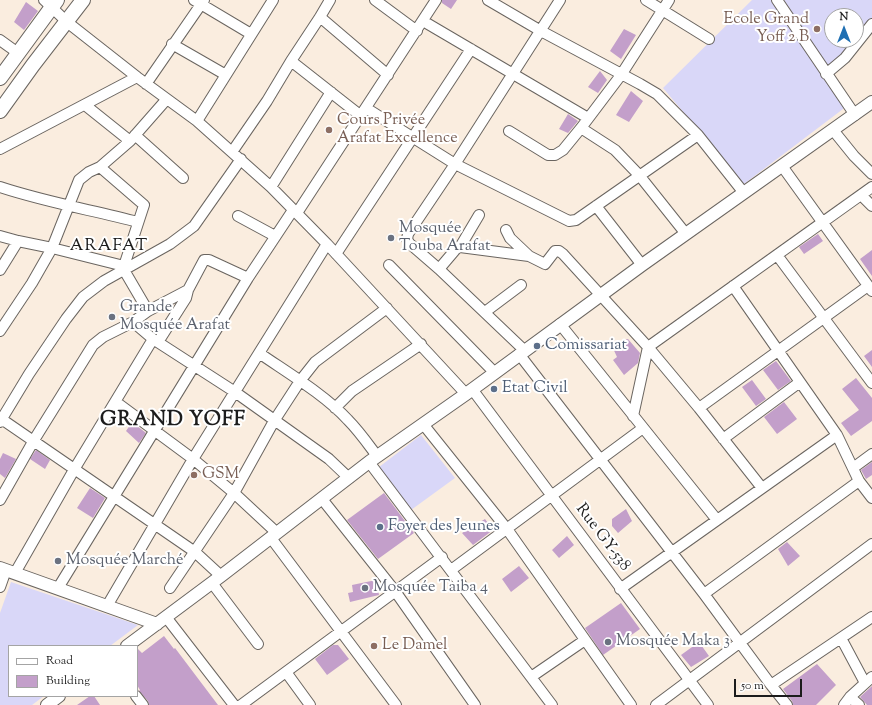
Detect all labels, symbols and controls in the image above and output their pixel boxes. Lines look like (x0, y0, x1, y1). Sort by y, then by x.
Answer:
north arrow (824, 8, 864, 48)
text: N (840, 9, 848, 25)
place label: Ecole Grand Yoff 2 B (723, 10, 809, 48)
marker: Ecole Grand Yoff 2 B (812, 24, 822, 34)
place label: Cours Privée Arafat Excellence (337, 111, 458, 149)
marker: Cours Privée Arafat Excellence (324, 125, 334, 135)
place label: Mosquée Touba Arafat (399, 219, 490, 257)
marker: Mosquée Touba Arafat (386, 233, 396, 243)
district label: ARAFAT (70, 237, 148, 257)
place label: Grande Mosquée Arafat (120, 298, 230, 336)
marker: Grande Mosquée Arafat (107, 312, 117, 322)
place label: Comissariat (545, 336, 627, 356)
marker: Comissariat (532, 341, 542, 351)
place label: Etat Civil (502, 379, 568, 399)
marker: Etat Civil (489, 384, 499, 394)
district label: GRAND YOFF (100, 410, 246, 434)
place label: GSM (202, 465, 239, 485)
marker: GSM (189, 470, 199, 480)
street label: Rue GY-538 (570, 501, 634, 575)
place label: Foyer des Jeunes (388, 517, 500, 537)
marker: Foyer des Jeunes (375, 522, 385, 532)
place label: Mosquée Marché (66, 551, 184, 571)
marker: Mosquée Marché (53, 556, 63, 566)
place label: Mosquée Taiba 4 (373, 578, 488, 598)
marker: Mosquée Taiba 4 (360, 583, 370, 593)
place label: Mosquée Maka 3 (616, 632, 730, 652)
place label: Le Damel (382, 636, 447, 656)
marker: Mosquée Maka 3 (603, 637, 613, 647)
marker: Le Damel (369, 641, 379, 651)
legend (8, 645, 138, 697)
text: Road (46, 652, 73, 670)
scale bar (736, 671, 804, 697)
text: Building (46, 672, 90, 690)
text: 50 m (741, 677, 764, 695)

